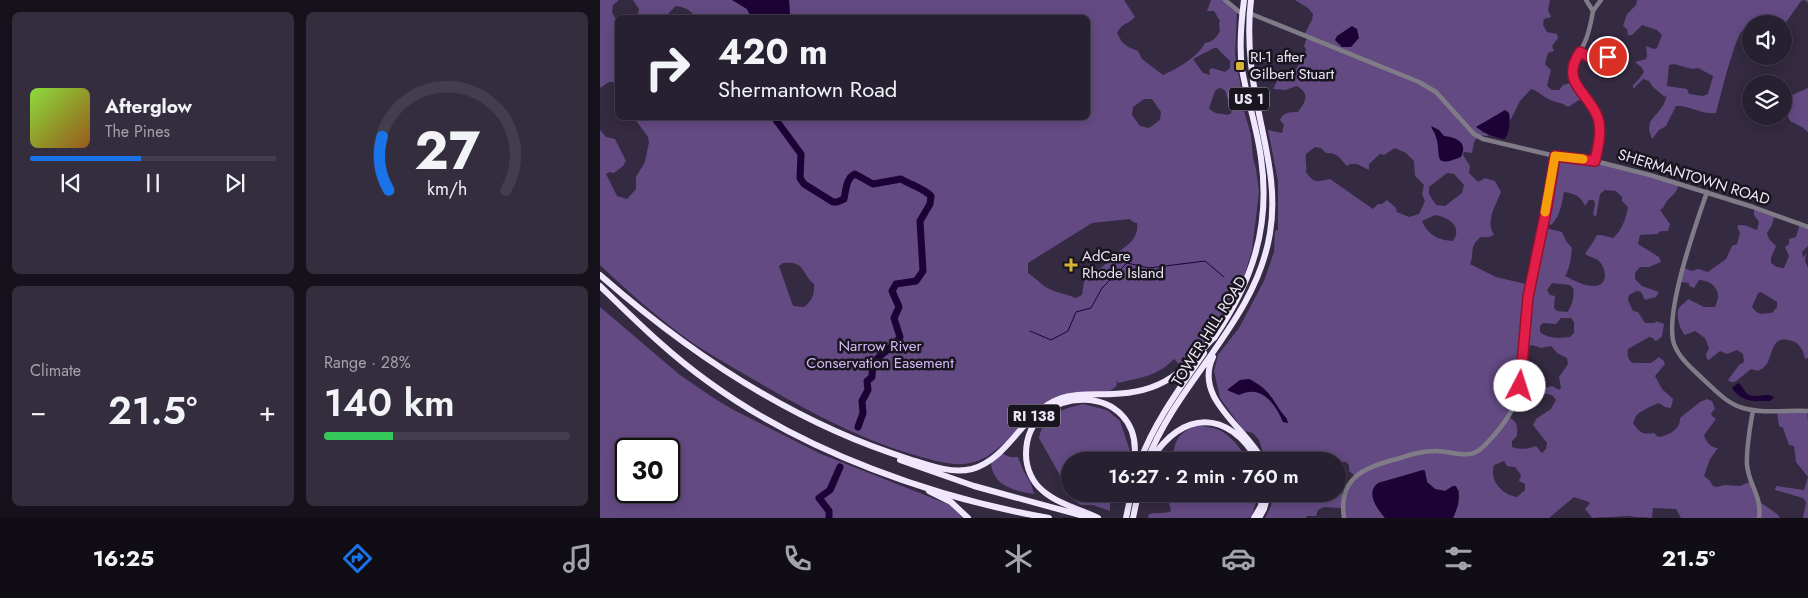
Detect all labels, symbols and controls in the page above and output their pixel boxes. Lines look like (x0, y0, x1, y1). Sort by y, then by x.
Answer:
map controls (1742, 15, 1792, 125)
button: sound (1742, 15, 1792, 65)
text: 420 m (718, 27, 828, 77)
icon: right (635, 35, 700, 100)
pin (1587, 36, 1629, 78)
icon: arrive (1594, 43, 1622, 71)
place label: RI-1 after Gilbert Stuart (1250, 46, 1335, 85)
marker: RI-1 after Gilbert Stuart (1234, 60, 1246, 72)
text: Shermantown Road (718, 73, 897, 105)
button: layers (1742, 75, 1792, 125)
road number: US 1 (1229, 88, 1269, 110)
text: Afterglow (105, 93, 192, 120)
text: 27 (414, 113, 480, 189)
text: The Pines (105, 120, 170, 143)
street label: SHERMANTOWN ROAD (1615, 143, 1773, 211)
icon: previous (57, 169, 85, 197)
icon: pause (139, 169, 167, 197)
icon: next (221, 169, 249, 197)
text: km/h (427, 176, 467, 202)
place label: AdCare Rhode Island (1082, 245, 1164, 284)
marker: AdCare Rhode Island (1064, 258, 1078, 272)
street label: TOWER HILL ROAD (1166, 272, 1252, 390)
park label: Narrow River Conservation Easement (806, 335, 954, 374)
text: Range · 28% (324, 351, 411, 374)
text: Climate (30, 359, 81, 382)
position arrow (1493, 359, 1545, 411)
text: 140 km (324, 375, 455, 430)
text: 21.5° (108, 383, 197, 438)
text: − (30, 391, 47, 432)
text: + (259, 391, 276, 432)
road number: RI 138 (1008, 404, 1060, 428)
speed limit sign: 30 (615, 438, 680, 503)
text: 16:27 · 2 min · 760 m (1108, 463, 1299, 490)
icon: directions (340, 541, 375, 576)
icon: music (560, 541, 595, 576)
icon: phone (780, 541, 815, 576)
icon: climate (1001, 541, 1036, 576)
icon: car (1221, 541, 1256, 576)
icon: filters (1441, 541, 1476, 576)
text: 16:25 (93, 542, 154, 574)
text: 21.5° (1662, 542, 1715, 574)

